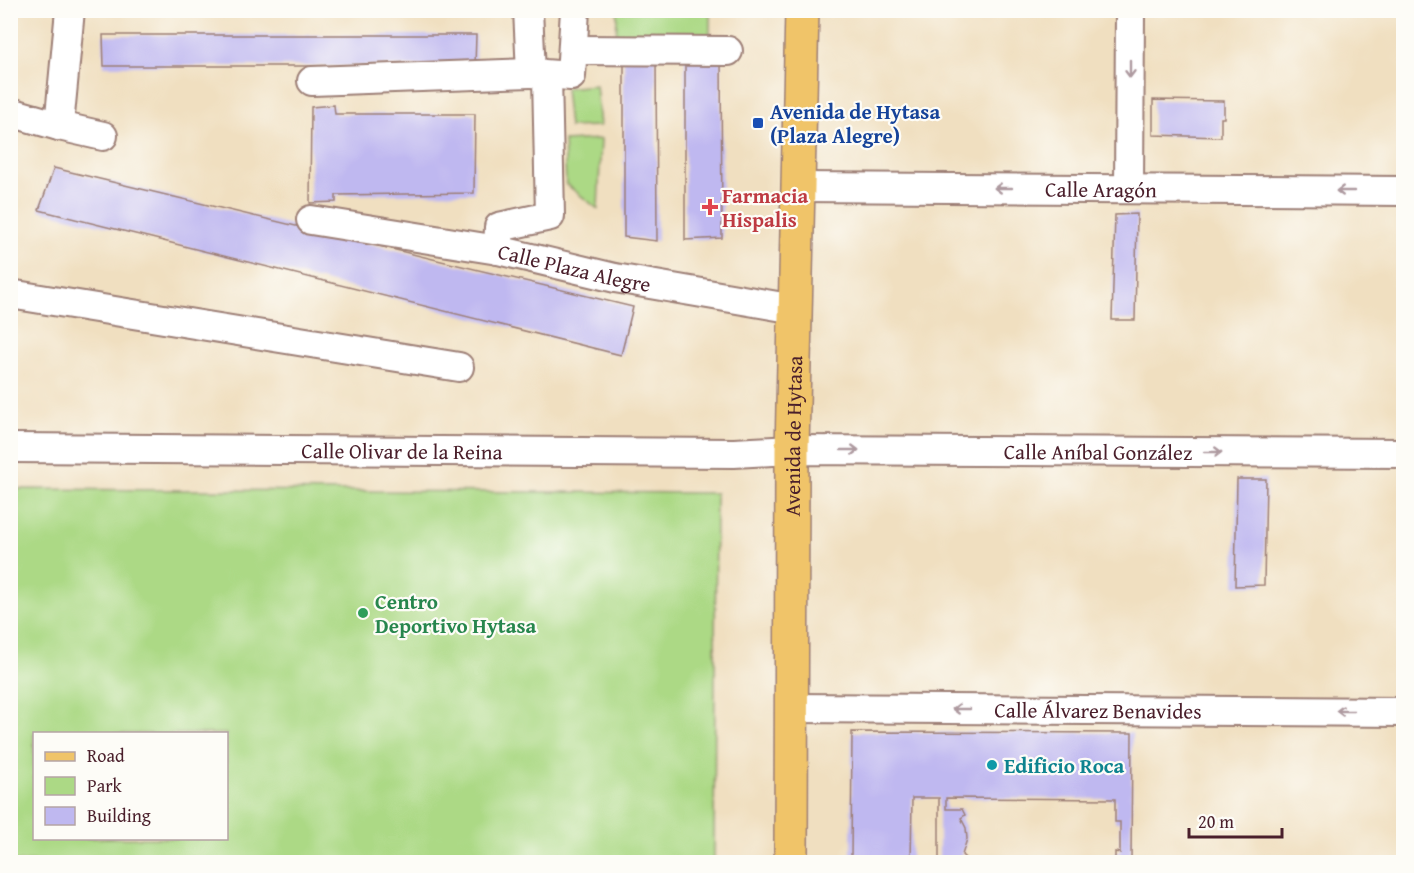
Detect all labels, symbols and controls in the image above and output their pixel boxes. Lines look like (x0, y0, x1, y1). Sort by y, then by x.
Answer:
one-way arrow (1124, 58, 1136, 78)
place label: Avenida de Hytasa (Plaza Alegre) (770, 96, 940, 151)
marker: Avenida de Hytasa (Plaza Alegre) (751, 116, 765, 130)
street label: Calle Aragón (1045, 173, 1157, 205)
place label: Farmacia Hispalis (722, 180, 808, 235)
one-way arrow (994, 183, 1014, 194)
one-way arrow (1336, 185, 1356, 197)
marker: Farmacia Hispalis (703, 200, 717, 214)
street label: Calle Plaza Alegre (495, 235, 653, 299)
street label: Avenida de Hytasa (776, 355, 810, 516)
street label: Calle Olivar de la Reina (301, 435, 503, 467)
street label: Calle Aníbal González (1004, 436, 1192, 467)
one-way arrow (840, 444, 860, 456)
one-way arrow (1203, 446, 1223, 458)
place label: Centro Deportivo Hytasa (375, 586, 536, 641)
marker: Centro Deportivo Hytasa (356, 606, 370, 620)
street label: Calle Álvarez Benavides (994, 694, 1202, 726)
one-way arrow (952, 703, 972, 715)
one-way arrow (1336, 705, 1356, 717)
legend (33, 732, 228, 840)
text: Road (87, 742, 125, 769)
place label: Edificio Roca (1004, 750, 1125, 781)
marker: Edificio Roca (985, 758, 999, 772)
text: Park (87, 772, 123, 799)
scale bar (1189, 801, 1282, 839)
text: Building (87, 802, 151, 829)
text: 20 m (1198, 808, 1234, 835)

